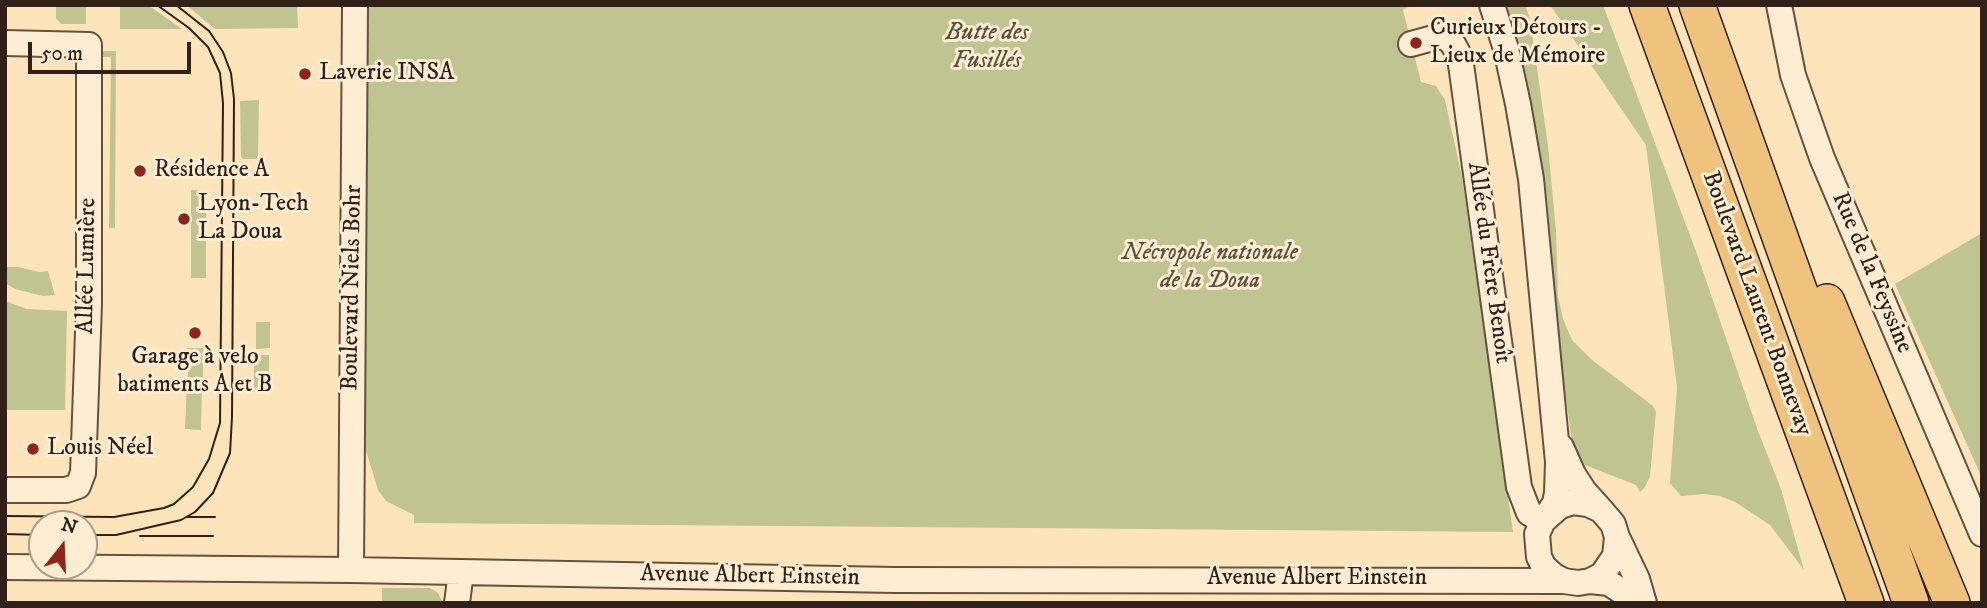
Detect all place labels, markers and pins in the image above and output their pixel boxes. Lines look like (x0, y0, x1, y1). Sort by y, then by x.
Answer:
place label: Curieux Détours - Lieux de Mémoire (1430, 15, 1605, 71)
marker: Curieux Détours - Lieux de Mémoire (1408, 35, 1424, 51)
place label: Laverie INSA (319, 60, 454, 88)
marker: Laverie INSA (297, 66, 313, 82)
place label: Résidence A (154, 157, 269, 185)
marker: Résidence A (132, 163, 148, 179)
place label: Lyon-Tech La Doua (198, 191, 309, 247)
marker: Lyon-Tech La Doua (176, 211, 192, 227)
marker: Garage à velo batiments A et B (187, 325, 203, 341)
place label: Garage à velo batiments A et B (118, 344, 272, 400)
place label: Louis Néel (47, 435, 153, 463)
marker: Louis Néel (25, 441, 41, 457)

